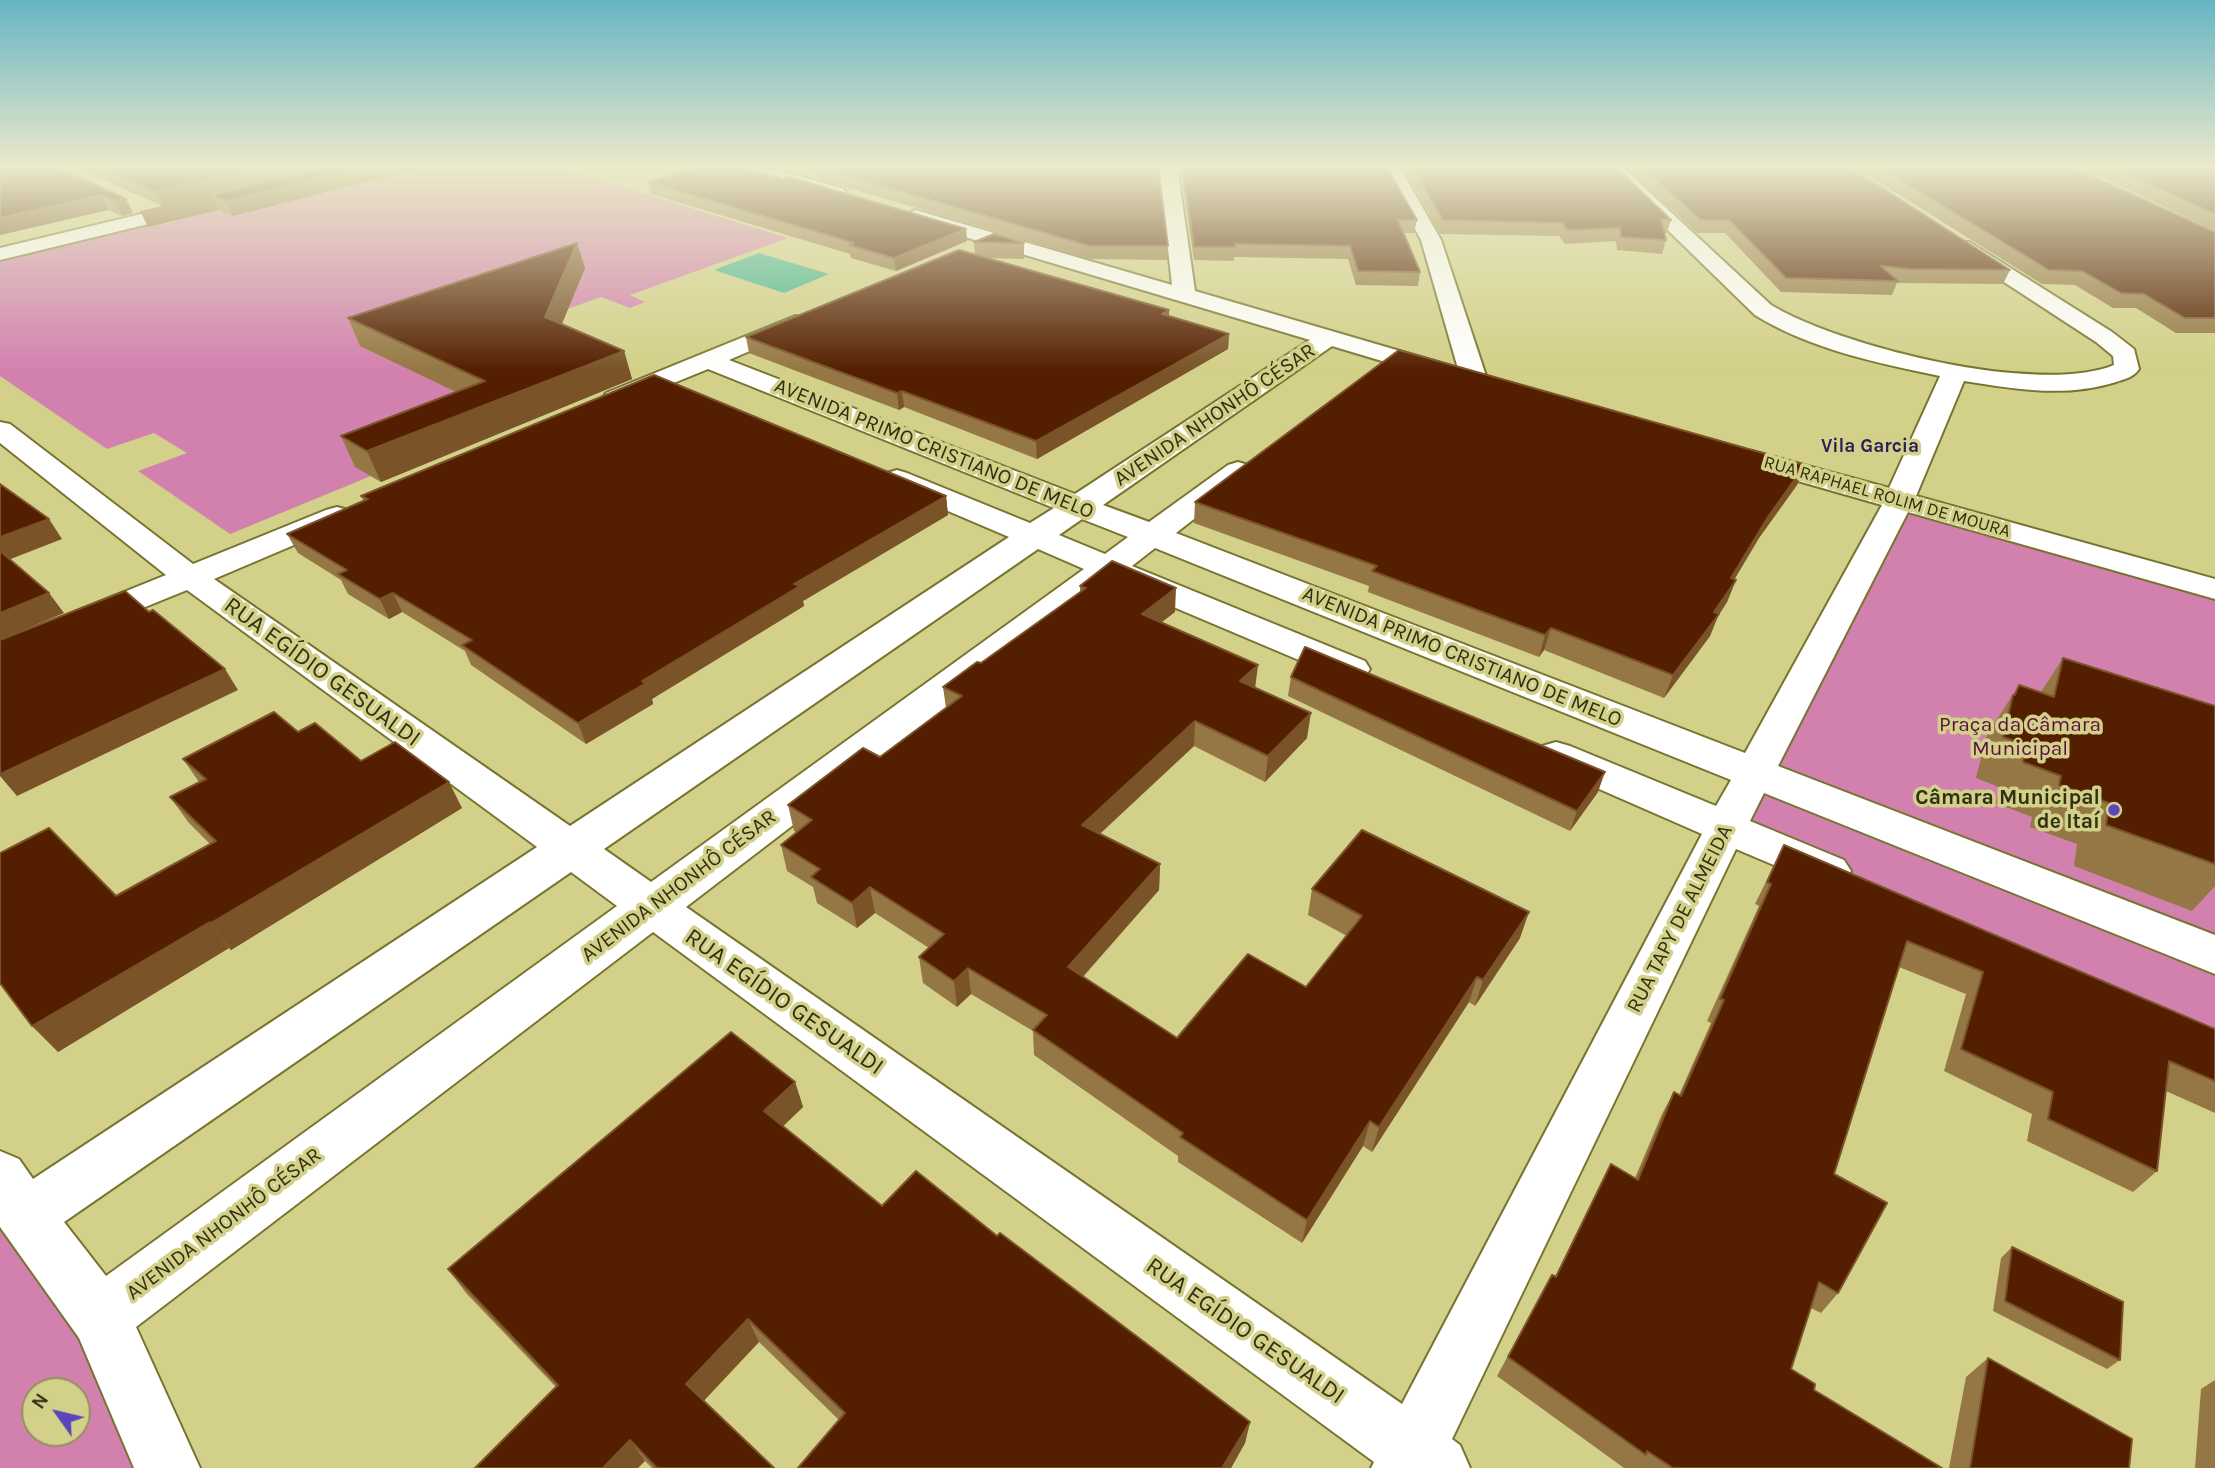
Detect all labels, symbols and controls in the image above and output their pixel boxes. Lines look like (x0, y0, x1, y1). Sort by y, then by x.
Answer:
street label: AVENIDA NHONHÔ CÉSAR (1110, 338, 1320, 492)
street label: AVENIDA PRIMO CRISTIANO DE MELO (771, 373, 1097, 525)
district label: Vila Garcia (1821, 436, 1919, 458)
street label: RUA RAPHAEL ROLIM DE MOURA (1761, 451, 2013, 543)
street label: AVENIDA PRIMO CRISTIANO DE MELO (1299, 581, 1625, 733)
street label: RUA EGÍDIO GESUALDI (218, 591, 426, 753)
park label: Praça da Câmara Municipal (1939, 712, 2101, 762)
place label: Câmara Municipal de Itaí (1915, 785, 2100, 835)
marker: Câmara Municipal de Itaí (2106, 802, 2122, 818)
street label: AVENIDA NHONHÔ CÉSAR (577, 804, 781, 968)
street label: RUA TAPY DE ALMEIDA (1622, 821, 1738, 1017)
street label: RUA EGÍDIO GESUALDI (679, 923, 889, 1081)
street label: AVENIDA NHONHÔ CÉSAR (122, 1142, 326, 1306)
street label: RUA EGÍDIO GESUALDI (1140, 1252, 1350, 1410)
north arrow (21, 1377, 91, 1447)
text: N (27, 1390, 53, 1413)

